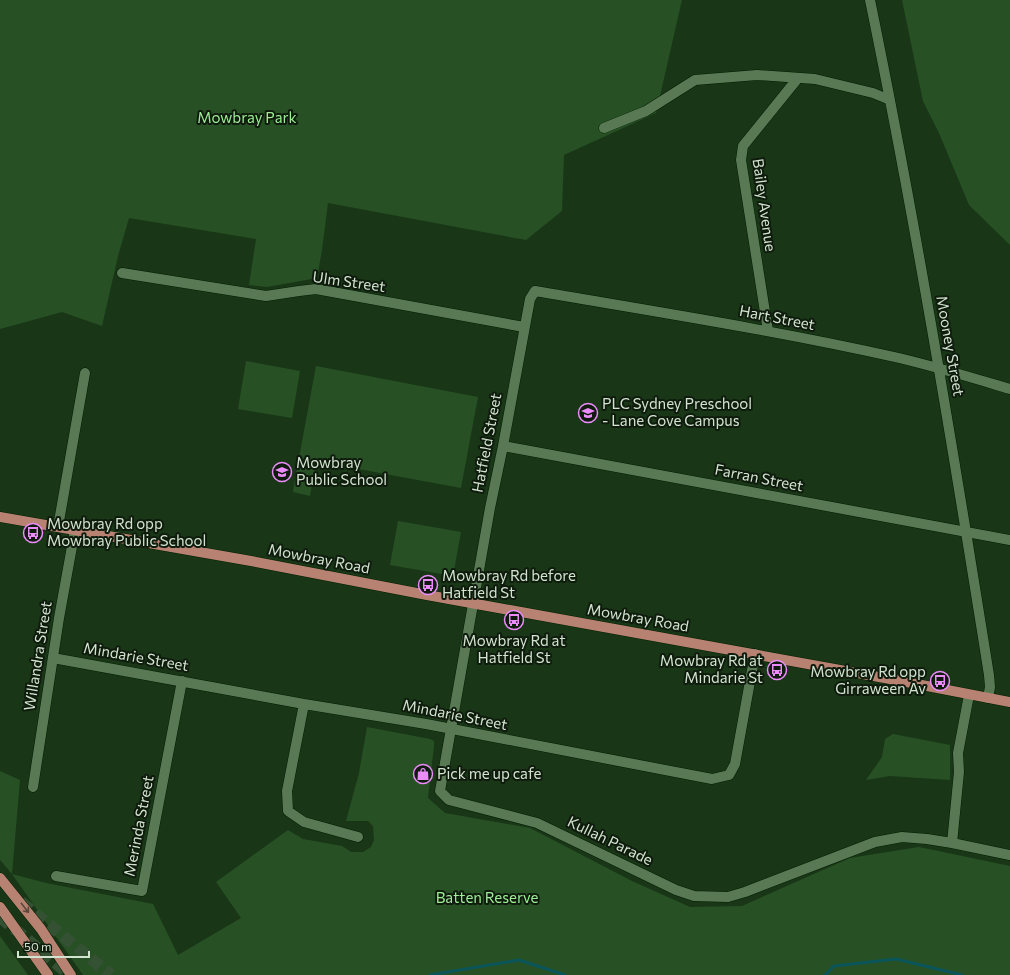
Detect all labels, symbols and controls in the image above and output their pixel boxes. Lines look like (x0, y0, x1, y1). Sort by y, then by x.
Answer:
park label: Mowbray Park (197, 108, 297, 126)
street label: Bailey Avenue (750, 157, 780, 253)
street label: Ulm Street (312, 267, 387, 295)
street label: Mooney Street (933, 294, 969, 397)
street label: Hart Street (738, 301, 816, 333)
street label: Hatfield Street (468, 392, 504, 494)
place label: PLC Sydney Preschool - Lane Cove Campus (602, 394, 752, 429)
school or university icon: PLC Sydney Preschool - Lane Cove Campus (577, 402, 599, 424)
place label: Mowbray Public School (296, 453, 387, 488)
street label: Farran Street (713, 460, 805, 494)
school or university icon: Mowbray Public School (271, 461, 293, 483)
place label: Mowbray Rd opp Mowbray Public School (47, 514, 206, 549)
bus stop icon: Mowbray Rd opp Mowbray Public School (22, 522, 44, 544)
street label: Mowbray Road (267, 539, 372, 577)
place label: Mowbray Rd before Hatfield St (442, 566, 576, 601)
bus stop icon: Mowbray Rd before Hatfield St (417, 574, 439, 596)
street label: Mowbray Road (586, 599, 690, 635)
street label: Willandra Street (19, 600, 55, 712)
bus stop icon: Mowbray Rd at Hatfield St (503, 609, 525, 631)
place label: Mowbray Rd at Hatfield St (462, 631, 566, 666)
street label: Mindarie Street (82, 638, 190, 674)
place label: Mowbray Rd at Mindarie St (660, 651, 763, 686)
bus stop icon: Mowbray Rd at Mindarie St (766, 659, 788, 681)
place label: Mowbray Rd opp Girraween Av (810, 662, 926, 697)
bus stop icon: Mowbray Rd opp Girraween Av (929, 670, 951, 692)
street label: Mindarie Street (401, 695, 509, 733)
shop icon: Pick me up cafe (412, 763, 434, 785)
place label: Pick me up cafe (437, 764, 542, 782)
street label: Merinda Street (119, 774, 157, 878)
street label: Kullah Parade (565, 812, 656, 869)
park label: Batten Reserve (436, 888, 538, 906)
one-way arrow (20, 902, 29, 913)
scale bar (18, 933, 89, 959)
text: 50 m (24, 939, 52, 953)

